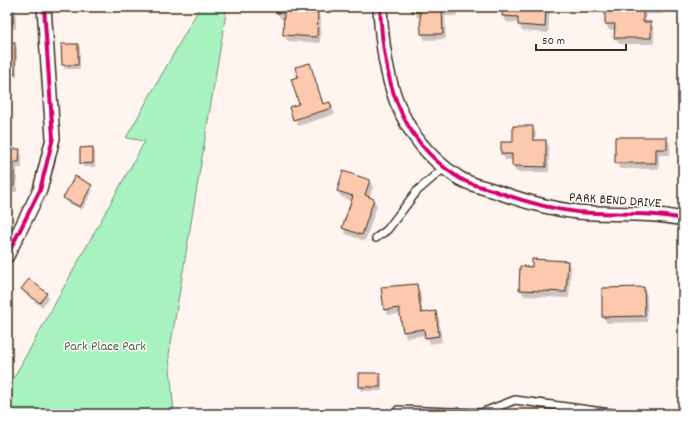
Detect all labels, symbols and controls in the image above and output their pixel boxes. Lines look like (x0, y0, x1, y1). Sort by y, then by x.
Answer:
scale bar (536, 26, 626, 52)
text: 50 m (542, 33, 565, 50)
street label: PARK BEND DRIVE (568, 188, 662, 214)
park label: Park Place Park (64, 337, 146, 357)

